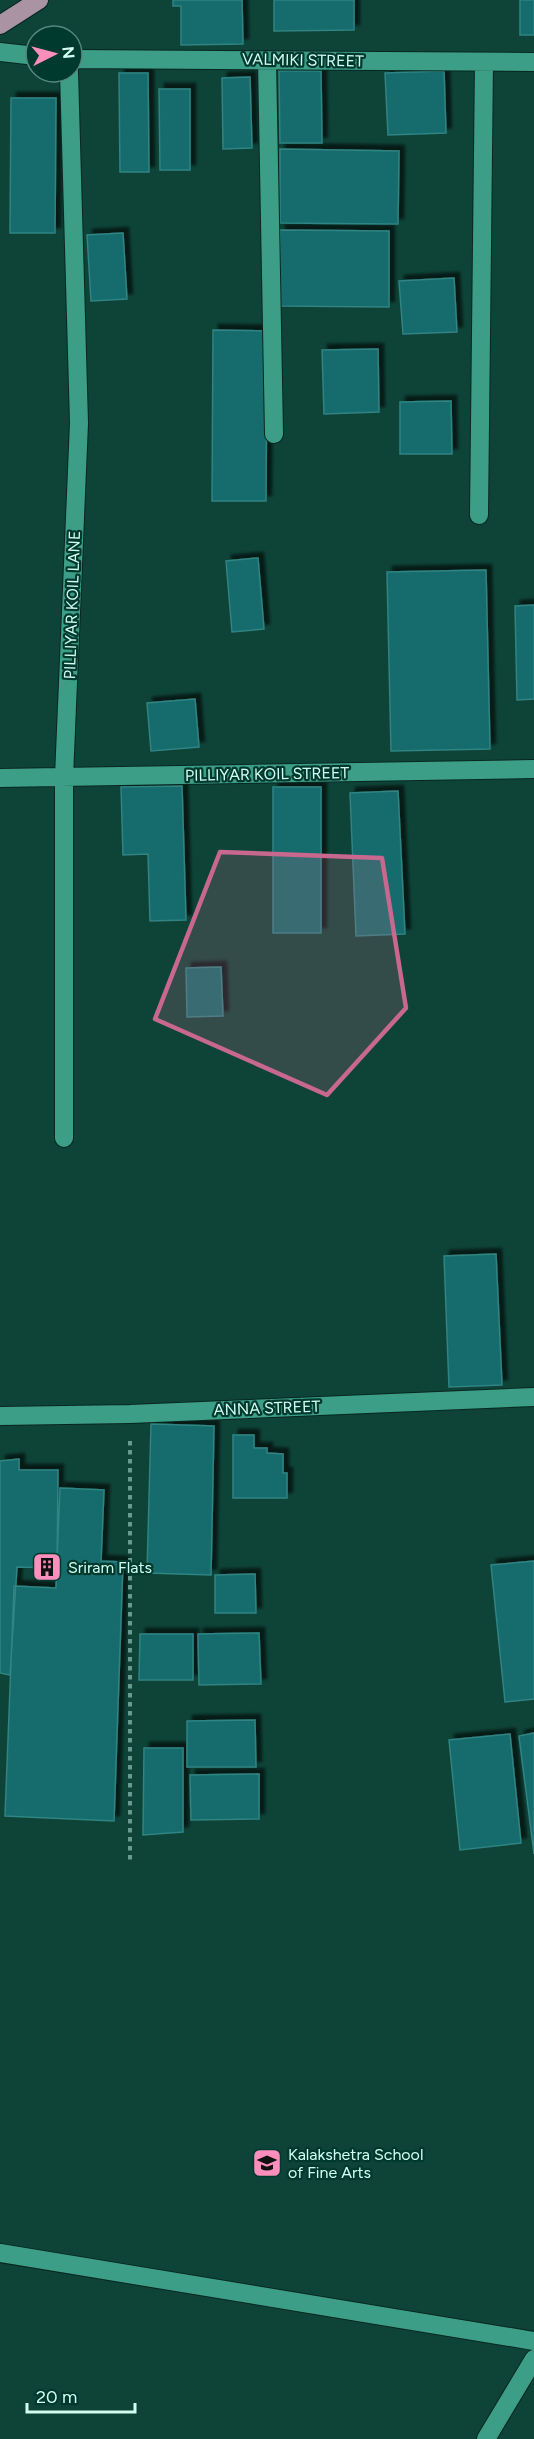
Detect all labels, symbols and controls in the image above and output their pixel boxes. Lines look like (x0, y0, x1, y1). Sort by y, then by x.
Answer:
north arrow (24, 24, 84, 84)
text: N (58, 45, 79, 60)
street label: VALMIKI STREET (242, 49, 364, 71)
street label: PILLIYAR KOIL LANE (60, 530, 84, 680)
street label: PILLIYAR KOIL STREET (185, 763, 349, 785)
street label: ANNA STREET (213, 1397, 321, 1419)
building icon: Sriram Flats (31, 1551, 63, 1583)
place label: Sriram Flats (68, 1558, 152, 1577)
place label: Kalakshetra School of Fine Arts (288, 2145, 423, 2182)
school or university icon: Kalakshetra School of Fine Arts (251, 2147, 283, 2179)
scale bar (27, 2376, 135, 2414)
text: 20 m (36, 2386, 77, 2408)

